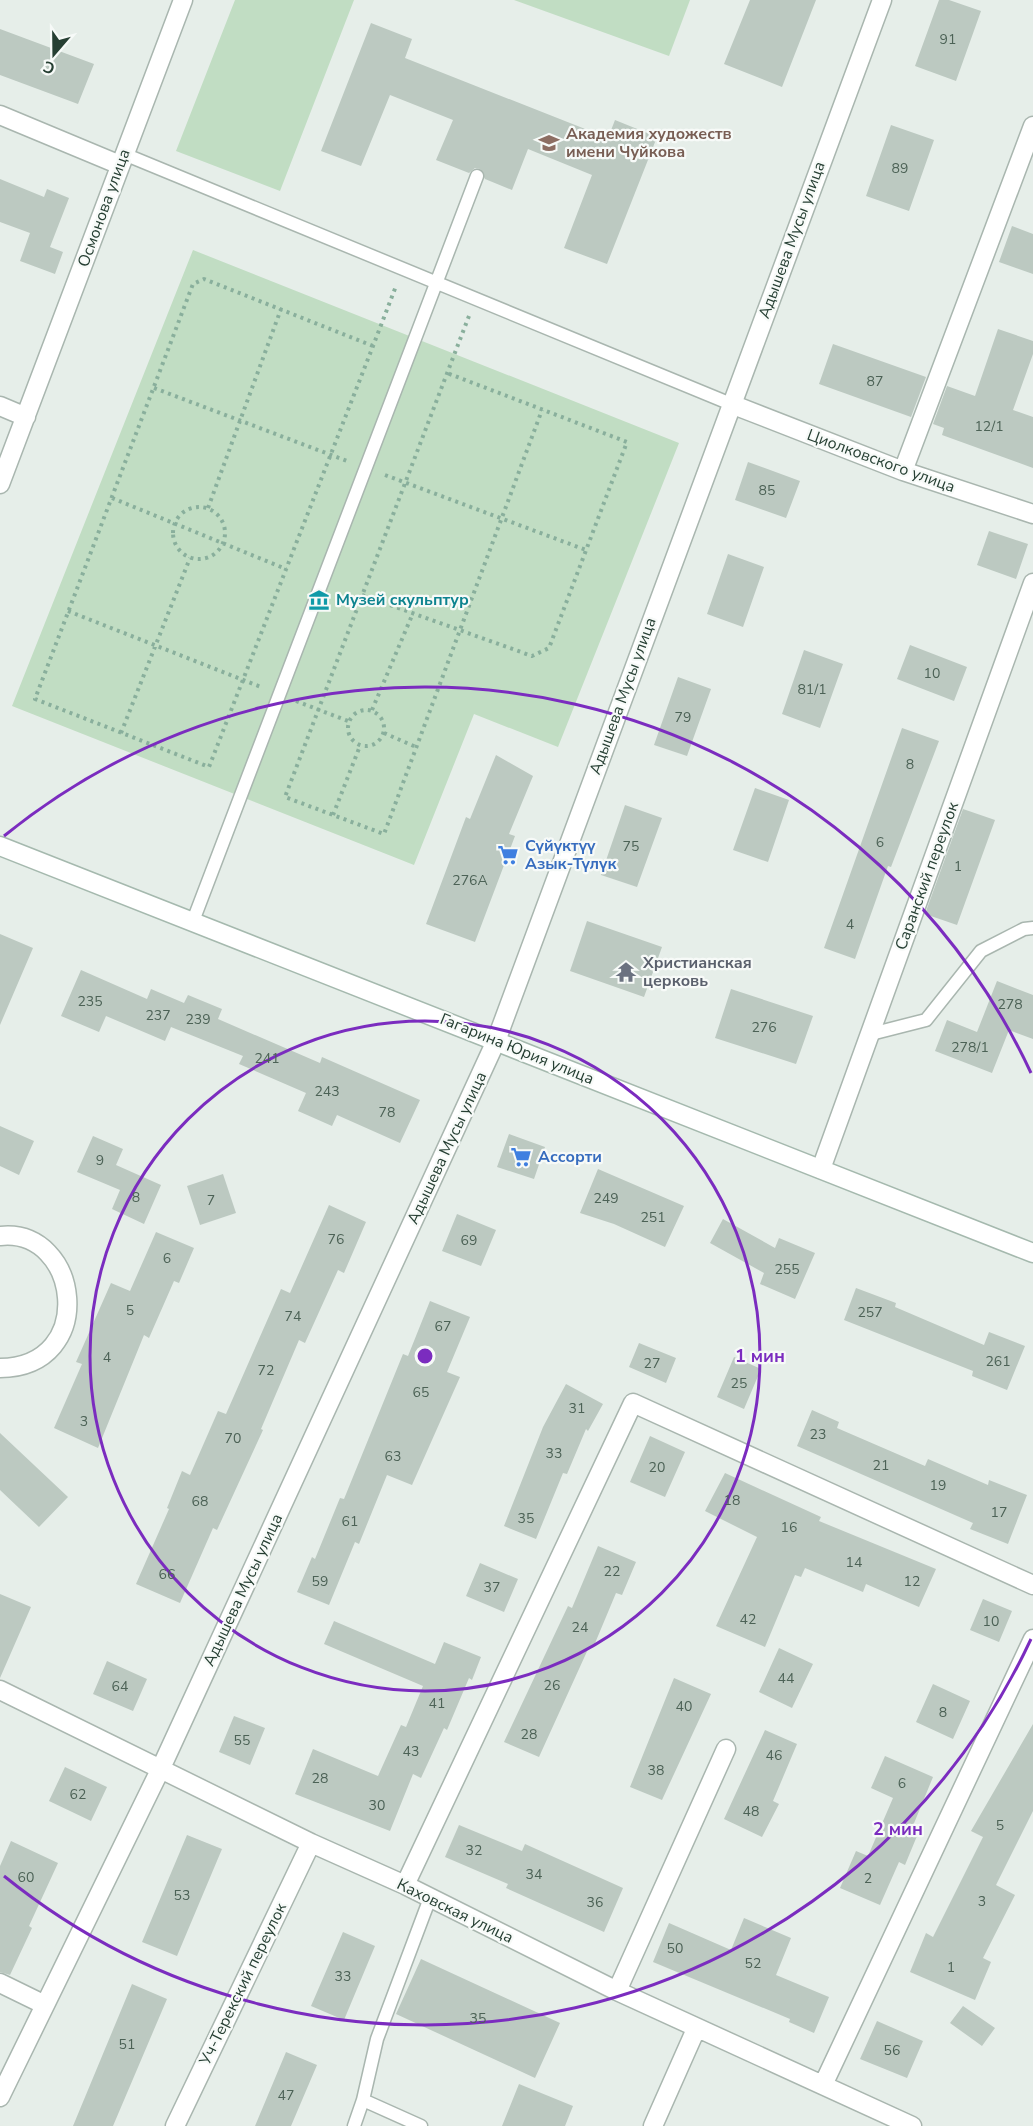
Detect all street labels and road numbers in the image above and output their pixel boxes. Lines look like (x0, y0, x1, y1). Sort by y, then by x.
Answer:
street label: Осмонова улица (72, 146, 136, 270)
street label: Адышева Мусы улица (753, 158, 831, 322)
street label: Циолковского улица (804, 424, 958, 498)
street label: Адышева Мусы улица (584, 614, 662, 778)
street label: Саранский переулок (890, 798, 964, 953)
street label: Гагарина Юрия улица (437, 1008, 597, 1090)
street label: Адышева Мусы улица (402, 1068, 492, 1228)
street label: Адышева Мусы улица (198, 1510, 288, 1670)
street label: Каховская улица (393, 1873, 517, 1949)
street label: Уч-Терекский переулок (194, 1899, 292, 2070)

